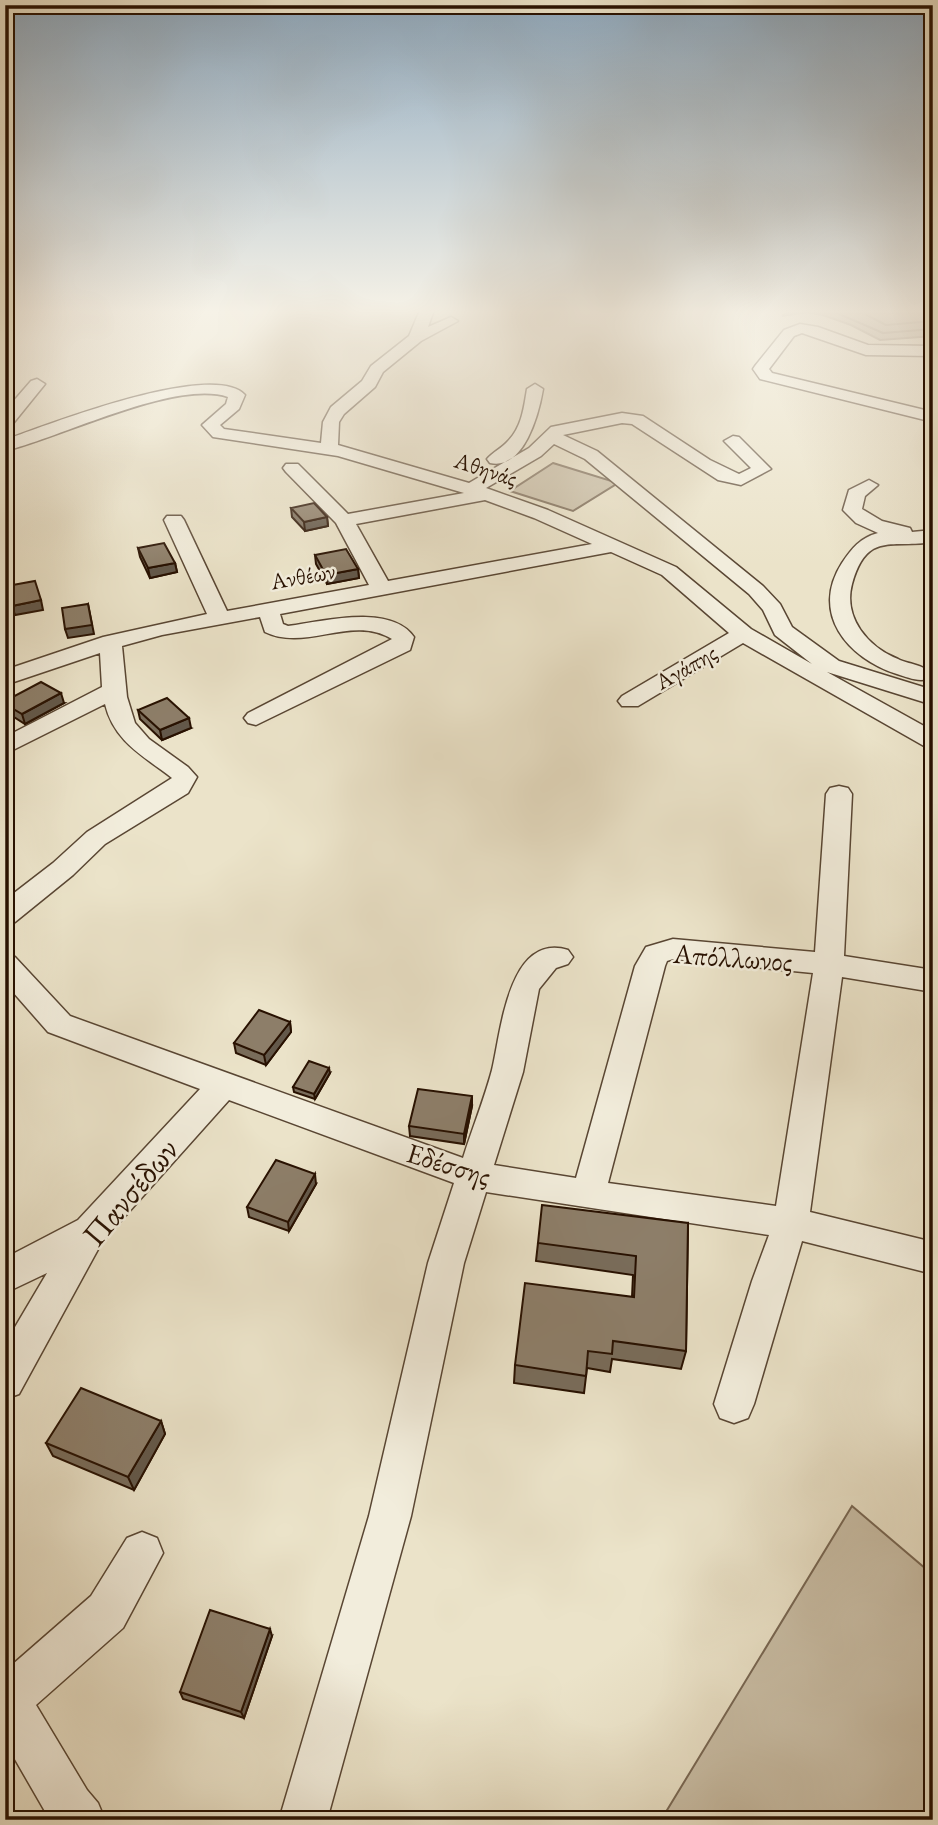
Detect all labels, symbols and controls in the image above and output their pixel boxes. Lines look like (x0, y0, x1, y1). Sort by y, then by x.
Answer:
street label: Αθηνάς (450, 445, 521, 493)
street label: Ανθέων (267, 556, 338, 597)
street label: Αγάπης (649, 637, 722, 697)
street label: Απόλλωνος (671, 935, 794, 979)
street label: Πανσέδων (72, 1129, 188, 1255)
street label: Εδέσσης (403, 1134, 495, 1194)

